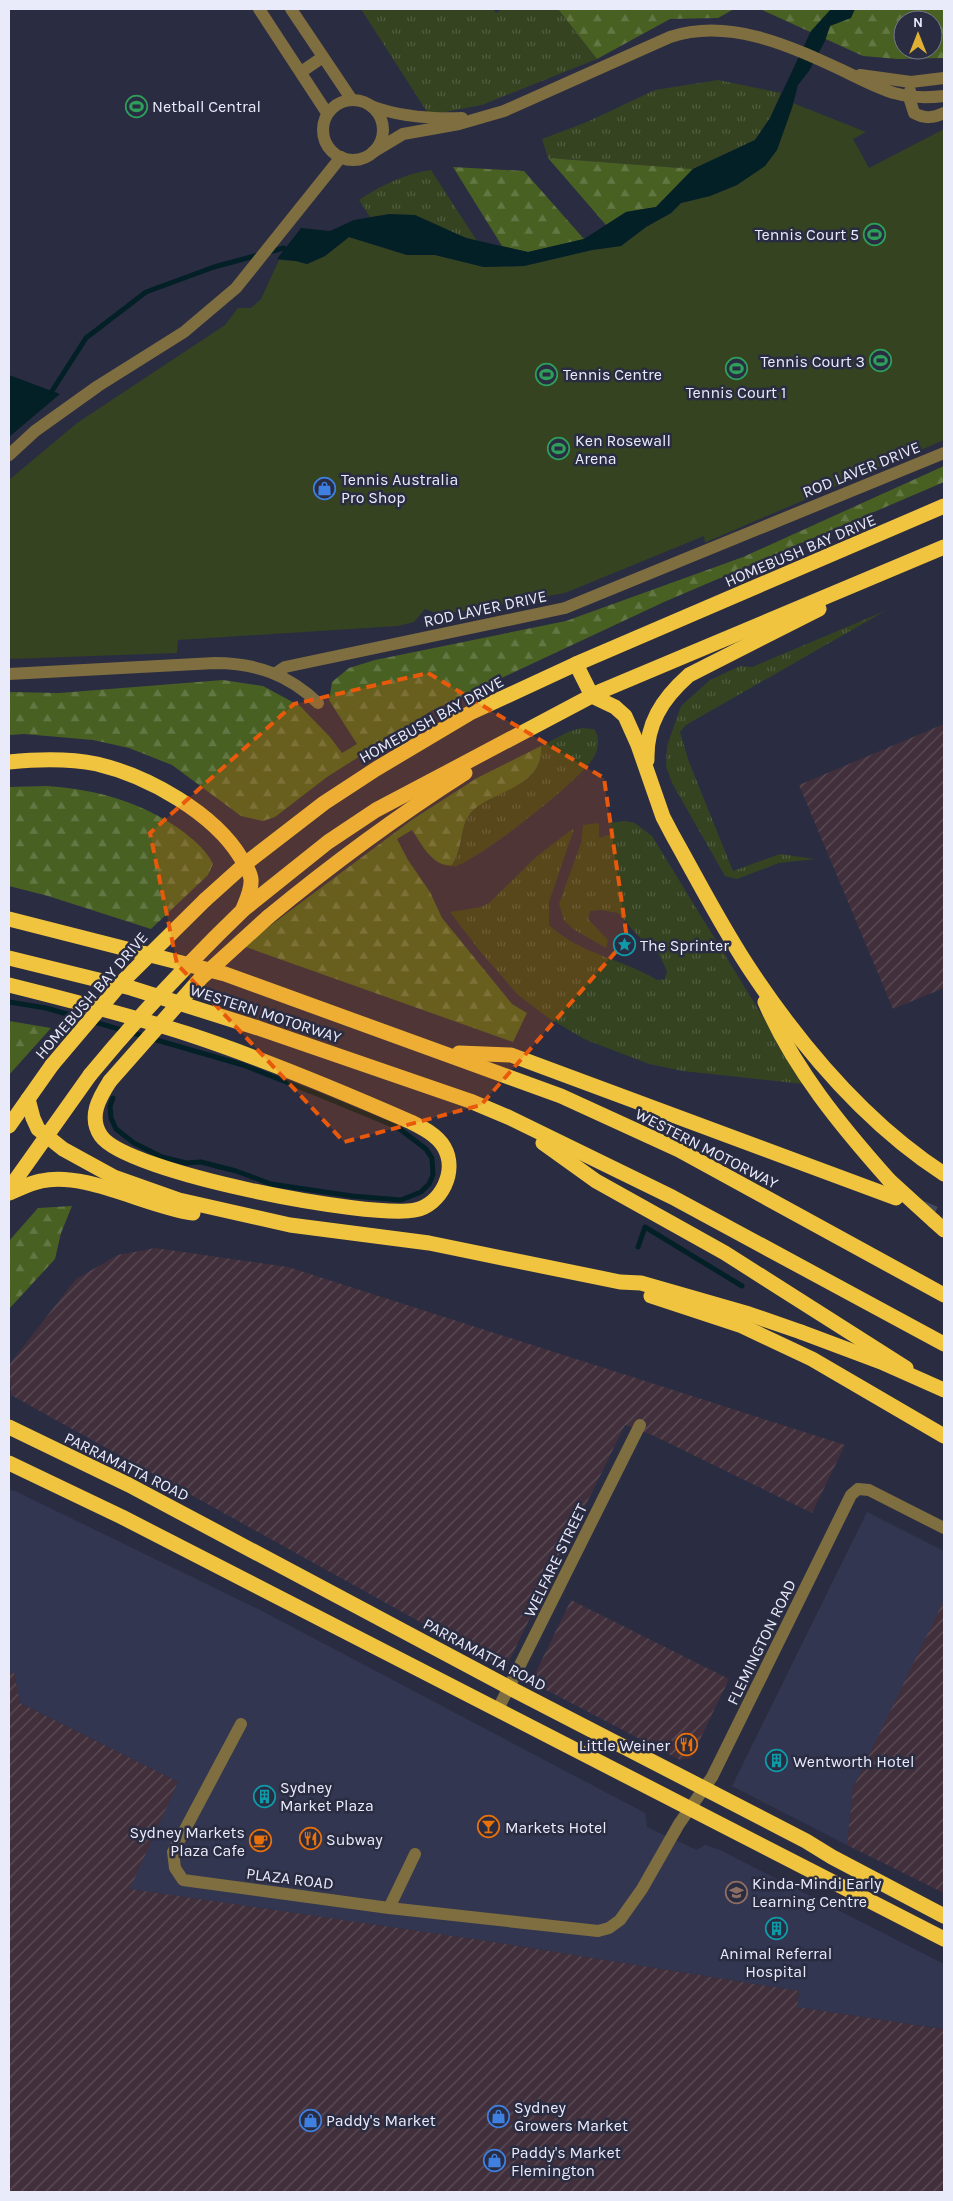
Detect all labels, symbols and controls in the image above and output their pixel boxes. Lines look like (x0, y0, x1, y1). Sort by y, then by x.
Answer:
north arrow (893, 10, 943, 60)
text: N (913, 14, 923, 31)
sports icon: Netball Central (124, 94, 148, 118)
place label: Netball Central (152, 97, 261, 116)
sports icon: Tennis Court 5 (863, 222, 887, 246)
place label: Tennis Court 5 (755, 225, 859, 244)
sports icon: Tennis Court 3 (869, 349, 893, 373)
place label: Tennis Court 3 (760, 352, 865, 371)
sports icon: Tennis Court 1 (724, 356, 748, 380)
sports icon: Tennis Centre (535, 362, 559, 386)
place label: Tennis Centre (563, 365, 662, 384)
place label: Tennis Court 1 (686, 383, 786, 402)
place label: Ken Rosewall Arena (575, 431, 671, 468)
sports icon: Ken Rosewall Arena (547, 437, 571, 461)
street label: ROD LAVER DRIVE (800, 437, 923, 502)
place label: Tennis Australia Pro Shop (341, 470, 458, 507)
shop icon: Tennis Australia Pro Shop (313, 476, 337, 500)
street label: HOMEBUSH BAY DRIVE (722, 510, 879, 591)
street label: ROD LAVER DRIVE (422, 586, 548, 631)
street label: HOMEBUSH BAY DRIVE (356, 672, 507, 767)
street label: HOMEBUSH BAY DRIVE (31, 928, 152, 1063)
place icon: The Sprinter (612, 933, 636, 957)
place label: The Sprinter (640, 936, 729, 955)
street label: WESTERN MOTORWAY (188, 980, 344, 1047)
street label: WESTERN MOTORWAY (632, 1104, 782, 1193)
street label: PARRAMATTA ROAD (61, 1428, 192, 1505)
street label: WELFARE STREET (520, 1501, 591, 1620)
street label: FLEMINGTON ROAD (723, 1576, 800, 1708)
street label: PARRAMATTA ROAD (420, 1614, 550, 1695)
restaurant icon: Little Weiner (674, 1733, 698, 1757)
place label: Little Weiner (579, 1736, 670, 1755)
building icon: Wentworth Hotel (765, 1749, 789, 1773)
place label: Wentworth Hotel (793, 1752, 914, 1771)
place label: Sydney Market Plaza (280, 1778, 374, 1815)
building icon: Sydney Market Plaza (252, 1784, 276, 1808)
bar icon: Markets Hotel (477, 1815, 501, 1839)
place label: Markets Hotel (505, 1818, 607, 1837)
place label: Sydney Markets Plaza Cafe (129, 1823, 245, 1860)
restaurant icon: Subway (298, 1827, 322, 1851)
cafe icon: Sydney Markets Plaza Cafe (249, 1829, 273, 1853)
place label: Subway (326, 1830, 383, 1849)
street label: PLAZA ROAD (245, 1864, 335, 1893)
place label: Kinda-Mindi Early Learning Centre (752, 1874, 882, 1911)
school or university icon: Kinda-Mindi Early Learning Centre (724, 1880, 748, 1904)
building icon: Animal Referral Hospital (764, 1917, 788, 1941)
place label: Animal Referral Hospital (720, 1944, 832, 1981)
place label: Sydney Growers Market (514, 2098, 628, 2135)
shop icon: Sydney Growers Market (486, 2104, 510, 2128)
shop icon: Paddy's Market (298, 2108, 322, 2132)
place label: Paddy's Market (326, 2111, 436, 2130)
place label: Paddy's Market Flemington (511, 2143, 621, 2180)
shop icon: Paddy's Market Flemington (483, 2149, 507, 2173)

